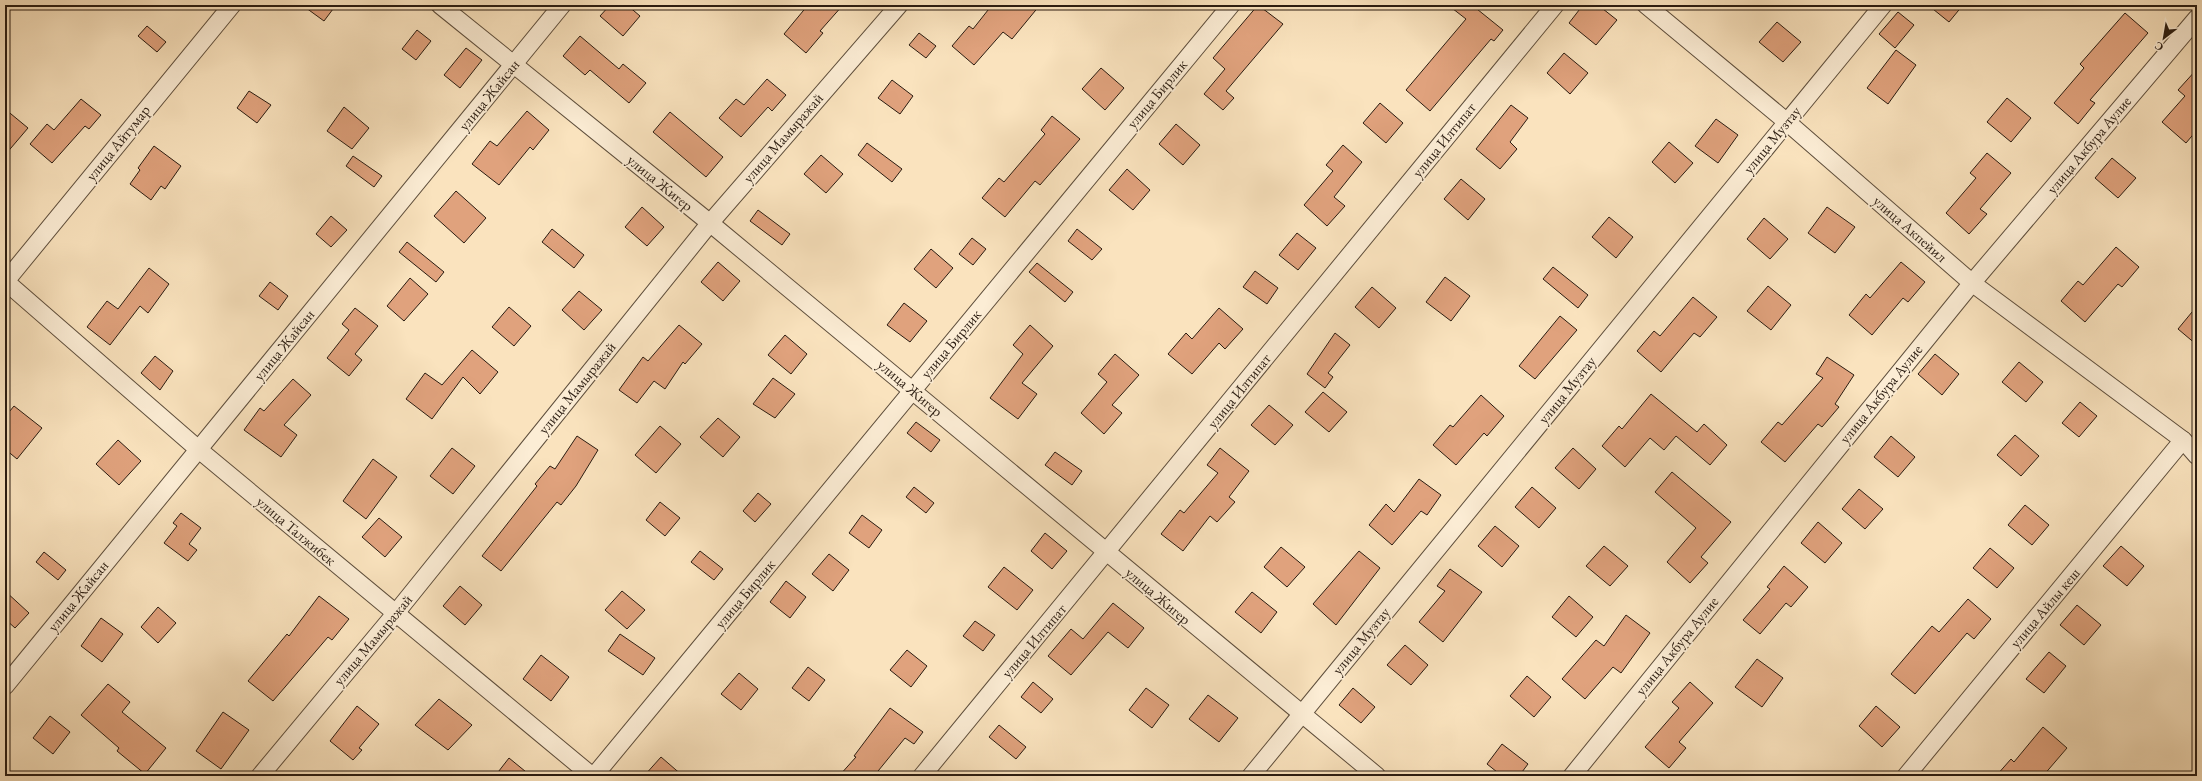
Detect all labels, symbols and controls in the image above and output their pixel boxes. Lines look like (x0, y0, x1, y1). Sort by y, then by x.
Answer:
north arrow (2144, 18, 2184, 58)
text: С (2152, 38, 2166, 55)
street label: улица Жайсан (454, 55, 523, 134)
street label: улица Бирлик (1122, 55, 1191, 132)
street label: улица Мамыражай (738, 89, 827, 187)
street label: улица Акбура Аулие (2042, 92, 2135, 197)
street label: улица Илтипат (1408, 98, 1480, 181)
street label: улица Айтумар (81, 101, 154, 184)
street label: улица Музтау (1739, 102, 1805, 177)
street label: улица Жигер (623, 150, 697, 215)
street label: улица Акпейил (1869, 191, 1951, 266)
street label: улица Жайсан (249, 305, 318, 384)
street label: улица Бирлик (916, 305, 985, 382)
street label: улица Мамыражай (534, 338, 620, 438)
street label: улица Акбура Аулие (1835, 340, 1926, 447)
street label: улица Илтипат (1203, 349, 1275, 432)
street label: улица Музтау (1534, 352, 1600, 427)
street label: улица Жигер (874, 355, 947, 421)
street label: улица Талжибек (253, 492, 340, 569)
street label: улица Бирлик (710, 555, 779, 632)
street label: улица Жайсан (43, 556, 112, 635)
street label: улица Жигер (1122, 563, 1195, 629)
street label: улица Айлы кеш (2006, 563, 2084, 652)
street label: улица Мамыражай (329, 590, 416, 689)
street label: улица Акбура Аулие (1631, 592, 1722, 699)
street label: улица Илтипат (997, 600, 1070, 682)
street label: улица Музтау (1328, 603, 1394, 678)

